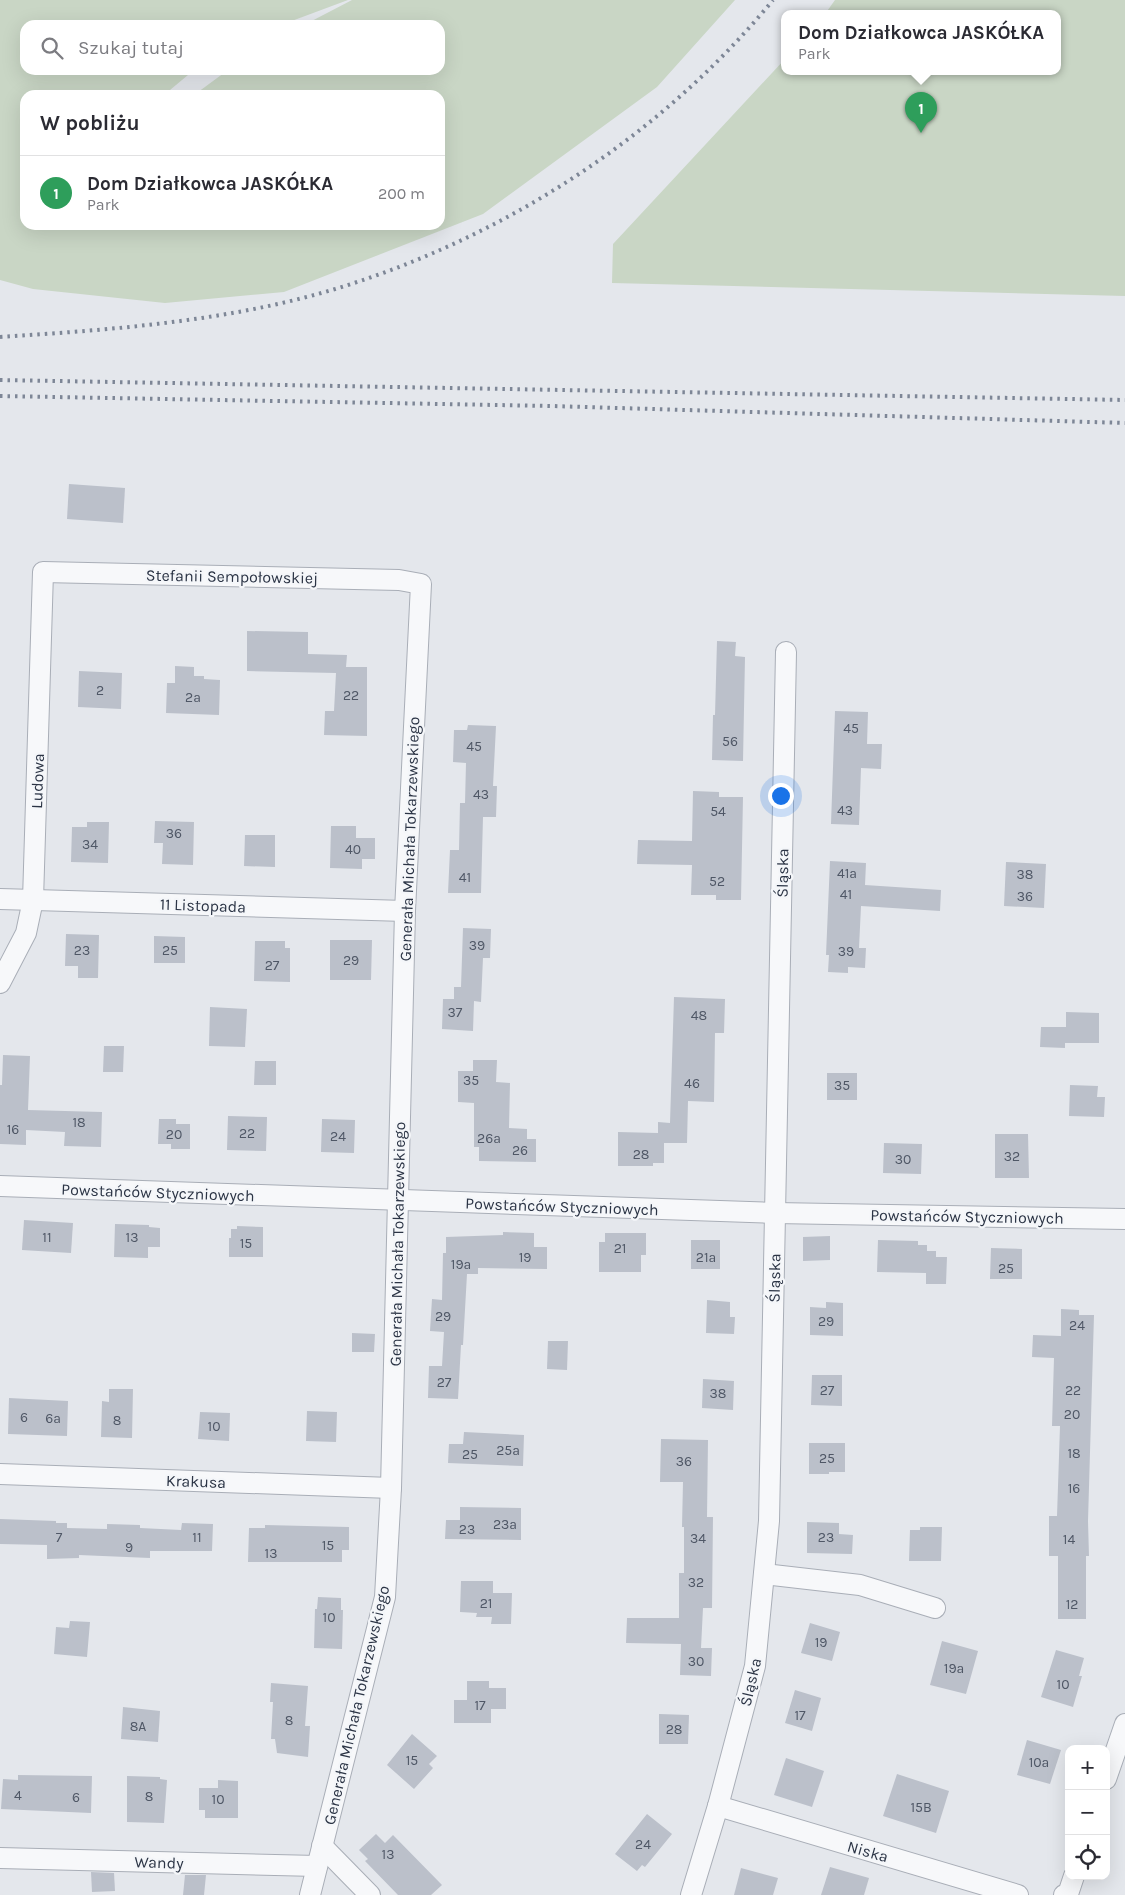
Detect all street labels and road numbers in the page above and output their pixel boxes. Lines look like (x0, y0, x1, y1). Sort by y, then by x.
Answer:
street label: Stefanii Sempołowskiej (146, 565, 318, 588)
street label: Generała Michała Tokarzewskiego (396, 716, 423, 962)
street label: Ludowa (27, 753, 48, 809)
street label: Śląska (773, 848, 792, 898)
street label: 11 Listopada (160, 895, 246, 916)
street label: Generała Michała Tokarzewskiego (386, 1121, 409, 1367)
street label: Powstańców Styczniowych (61, 1180, 255, 1205)
street label: Powstańców Styczniowych (465, 1194, 659, 1219)
street label: Powstańców Styczniowych (870, 1205, 1064, 1228)
street label: Śląska (765, 1253, 784, 1303)
street label: Krakusa (166, 1471, 226, 1492)
street label: Generała Michała Tokarzewskiego (320, 1584, 393, 1827)
street label: Śląska (736, 1656, 765, 1708)
street label: Niska (845, 1837, 891, 1866)
street label: Wandy (134, 1852, 184, 1873)

